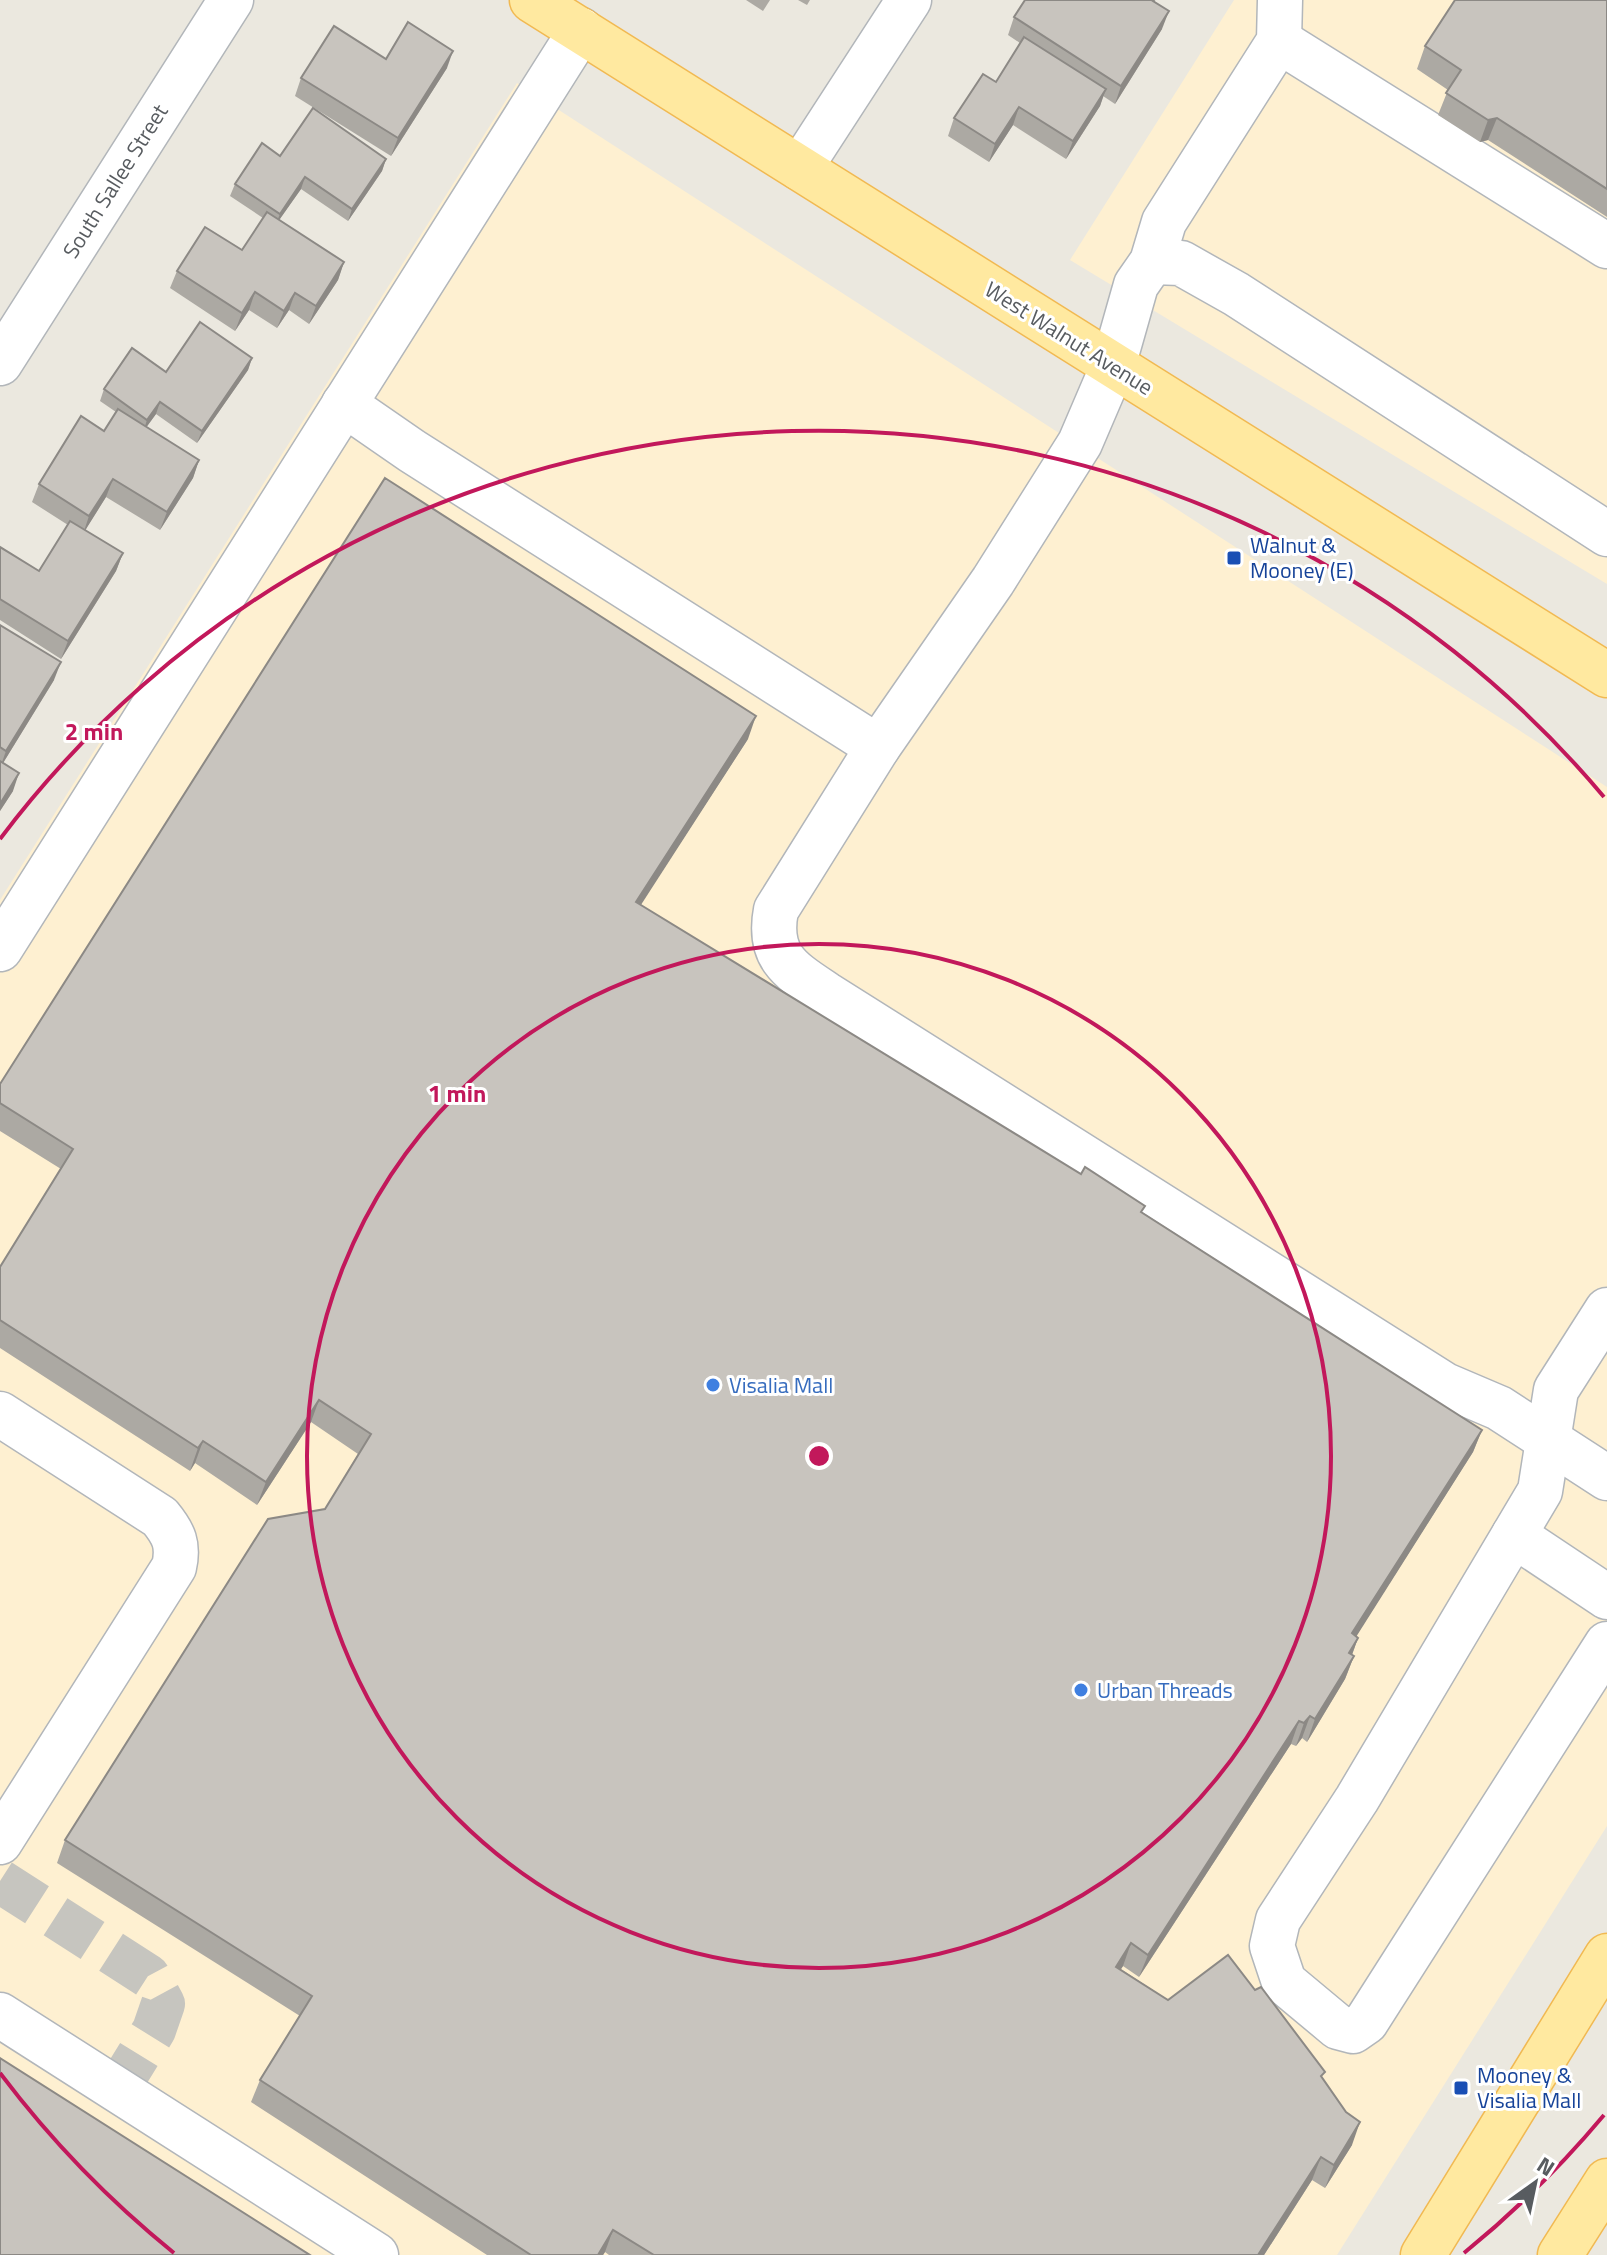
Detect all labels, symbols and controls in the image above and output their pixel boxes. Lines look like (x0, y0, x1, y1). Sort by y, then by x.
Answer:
street label: South Sallee Street (54, 97, 176, 265)
street label: West Walnut Avenue (978, 272, 1160, 404)
place label: Walnut & Mooney (E) (1250, 528, 1354, 587)
marker: Walnut & Mooney (E) (1225, 549, 1243, 567)
text: 2 min (65, 713, 123, 749)
text: 1 min (428, 1075, 486, 1111)
place label: Visalia Mall (729, 1368, 833, 1402)
marker: Visalia Mall (704, 1376, 722, 1394)
centre of rings (805, 1442, 833, 1470)
place label: Urban Threads (1097, 1673, 1233, 1707)
marker: Urban Threads (1072, 1681, 1090, 1699)
place label: Mooney & Visalia Mall (1477, 2058, 1581, 2117)
marker: Mooney & Visalia Mall (1452, 2079, 1470, 2097)
north arrow (1495, 2143, 1575, 2223)
text: N (1530, 2148, 1562, 2185)

